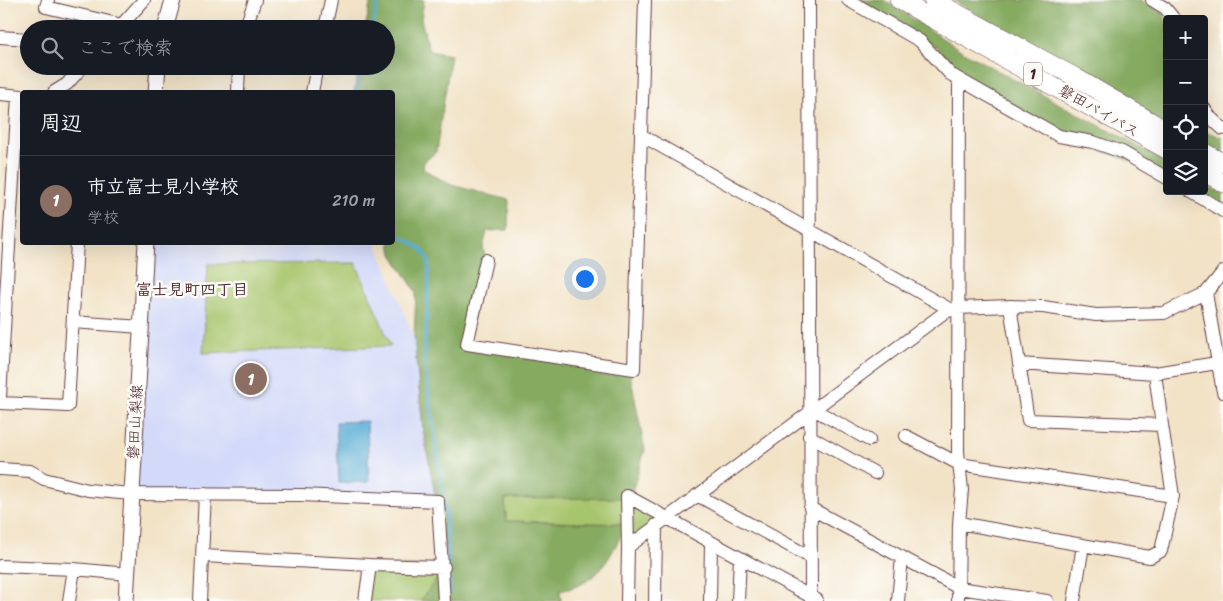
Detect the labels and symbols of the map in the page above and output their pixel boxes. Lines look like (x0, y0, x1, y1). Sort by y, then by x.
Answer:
road number: 1 (1024, 62, 1042, 86)
street label: 磐田バイパス (1054, 77, 1144, 145)
your location (572, 266, 598, 292)
district label: 富士見町四丁目 (136, 275, 248, 304)
pin: 1 (235, 360, 267, 398)
street label: 磐田山梨線 (120, 384, 150, 460)

